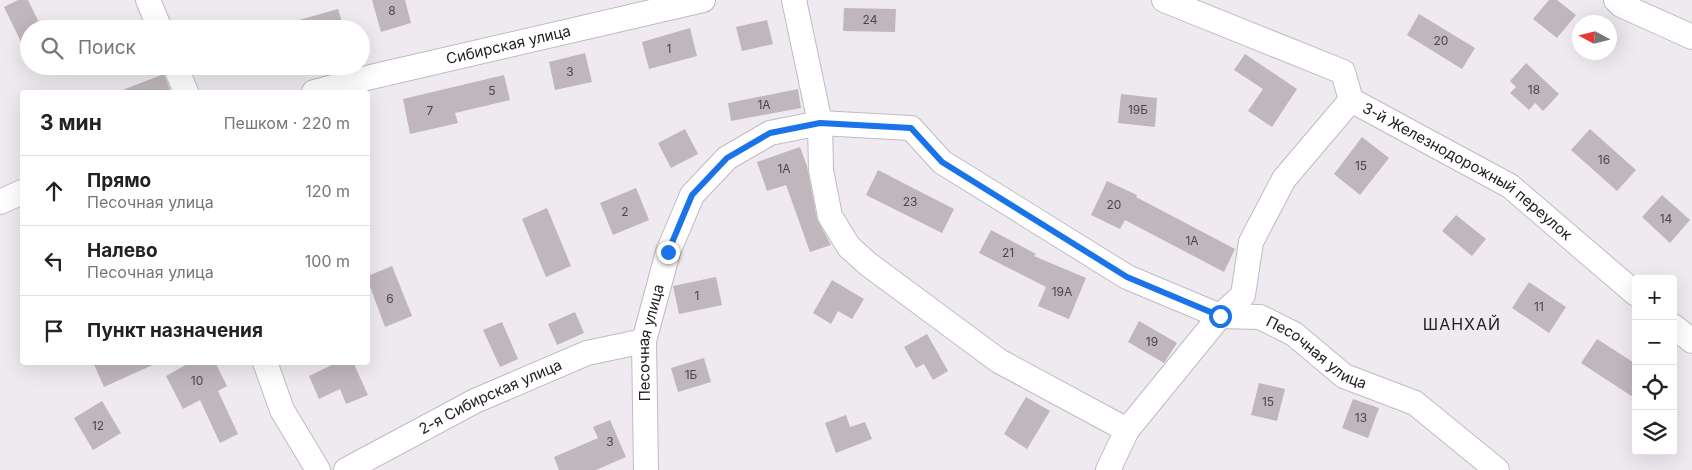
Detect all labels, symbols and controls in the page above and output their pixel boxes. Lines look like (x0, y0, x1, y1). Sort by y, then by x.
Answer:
house number: 8 (388, 3, 396, 18)
house number: 24 (863, 12, 878, 27)
north arrow (1572, 15, 1617, 60)
search box (20, 20, 370, 75)
street label: Сибирская улица (444, 21, 572, 68)
house number: 20 (1434, 33, 1448, 48)
icon: search (38, 34, 66, 62)
text: Поиск (78, 36, 136, 59)
house number: 1 (667, 41, 671, 56)
house number: 3 (566, 64, 574, 79)
house number: 18 (1528, 82, 1540, 97)
house number: 5 (488, 83, 496, 98)
house number: 1А (757, 97, 771, 112)
street label: 3-й Железнодорожный переулок (1359, 98, 1576, 244)
house number: 19Б (1128, 102, 1148, 117)
house number: 7 (427, 103, 434, 118)
text: 3 мин (40, 110, 102, 135)
text: Пешком · 220 m (224, 113, 350, 133)
house number: 16 (1598, 152, 1610, 167)
house number: 15 (1355, 158, 1367, 173)
house number: 1А (777, 161, 791, 176)
text: Прямо (87, 169, 151, 192)
icon: ahead (40, 177, 68, 205)
text: 120 m (305, 181, 350, 201)
text: Песочная улица (87, 192, 214, 212)
house number: 23 (903, 194, 917, 209)
house number: 20 (1107, 197, 1121, 212)
house number: 2 (621, 204, 629, 219)
house number: 14 (1660, 211, 1673, 226)
house number: 1А (1185, 233, 1199, 248)
text: Налево (87, 239, 158, 262)
route end (657, 241, 680, 264)
house number: 21 (1002, 245, 1014, 260)
icon: left (40, 247, 68, 275)
text: 100 m (305, 251, 350, 271)
text: Песочная улица (87, 262, 214, 282)
map controls (1632, 275, 1677, 455)
button: + (1632, 275, 1677, 320)
street label: Песочная улица (634, 282, 668, 402)
house number: 19А (1052, 284, 1072, 299)
house number: 1 (695, 288, 699, 303)
house number: 6 (386, 291, 394, 306)
house number: 11 (1534, 299, 1544, 314)
route start (1209, 305, 1232, 328)
street label: Песочная улица (1263, 312, 1370, 393)
district label: ШАНХАЙ (1423, 314, 1501, 334)
icon: arrive (40, 317, 68, 345)
text: Пункт назначения (87, 319, 263, 342)
button: − (1632, 320, 1677, 365)
house number: 19 (1146, 334, 1158, 349)
street label: 2-я Сибирская улица (415, 355, 565, 438)
button: locate (1632, 365, 1677, 410)
house number: 1Б (685, 367, 698, 382)
house number: 10 (191, 373, 203, 388)
house number: 15 (1262, 394, 1274, 409)
house number: 13 (1355, 410, 1367, 425)
button: layers (1632, 410, 1677, 455)
house number: 12 (92, 418, 104, 433)
house number: 3 (606, 434, 614, 449)

